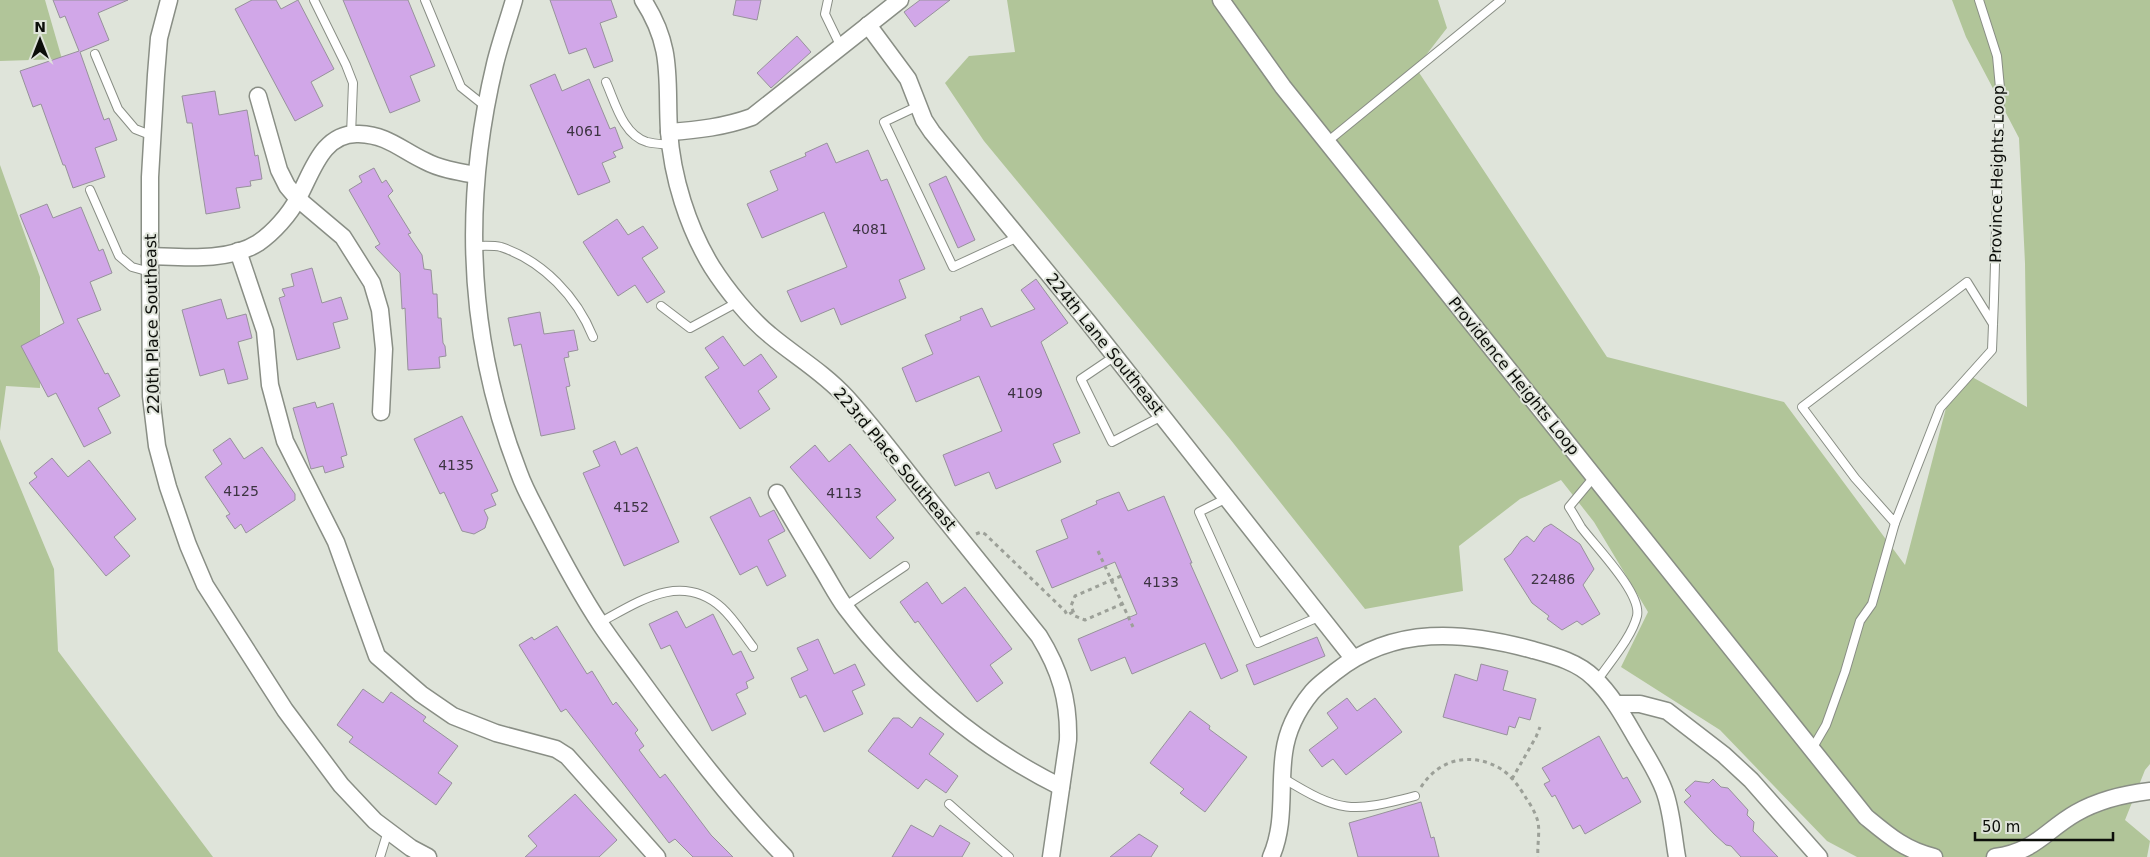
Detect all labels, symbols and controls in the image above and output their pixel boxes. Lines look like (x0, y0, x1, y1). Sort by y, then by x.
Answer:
north arrow (15, 15, 65, 65)
text: N (34, 19, 46, 35)
street label: Province Heights Loop (1986, 85, 2008, 263)
house number: 4061 (566, 123, 602, 139)
house number: 4081 (852, 221, 888, 237)
street label: 220th Place Southeast (141, 234, 163, 414)
street label: 224th Lane Southeast (1042, 269, 1168, 419)
street label: Providence Heights Loop (1444, 293, 1584, 459)
street label: 223rd Place Southeast (830, 384, 960, 534)
house number: 4109 (1007, 385, 1043, 401)
house number: 4135 (438, 457, 474, 473)
house number: 4125 (223, 483, 259, 499)
house number: 4113 (826, 485, 862, 501)
house number: 4152 (613, 499, 649, 515)
house number: 22486 (1531, 571, 1575, 587)
house number: 4133 (1143, 574, 1179, 590)
scale bar (1975, 810, 2112, 842)
text: 50 m (1982, 818, 2020, 836)

